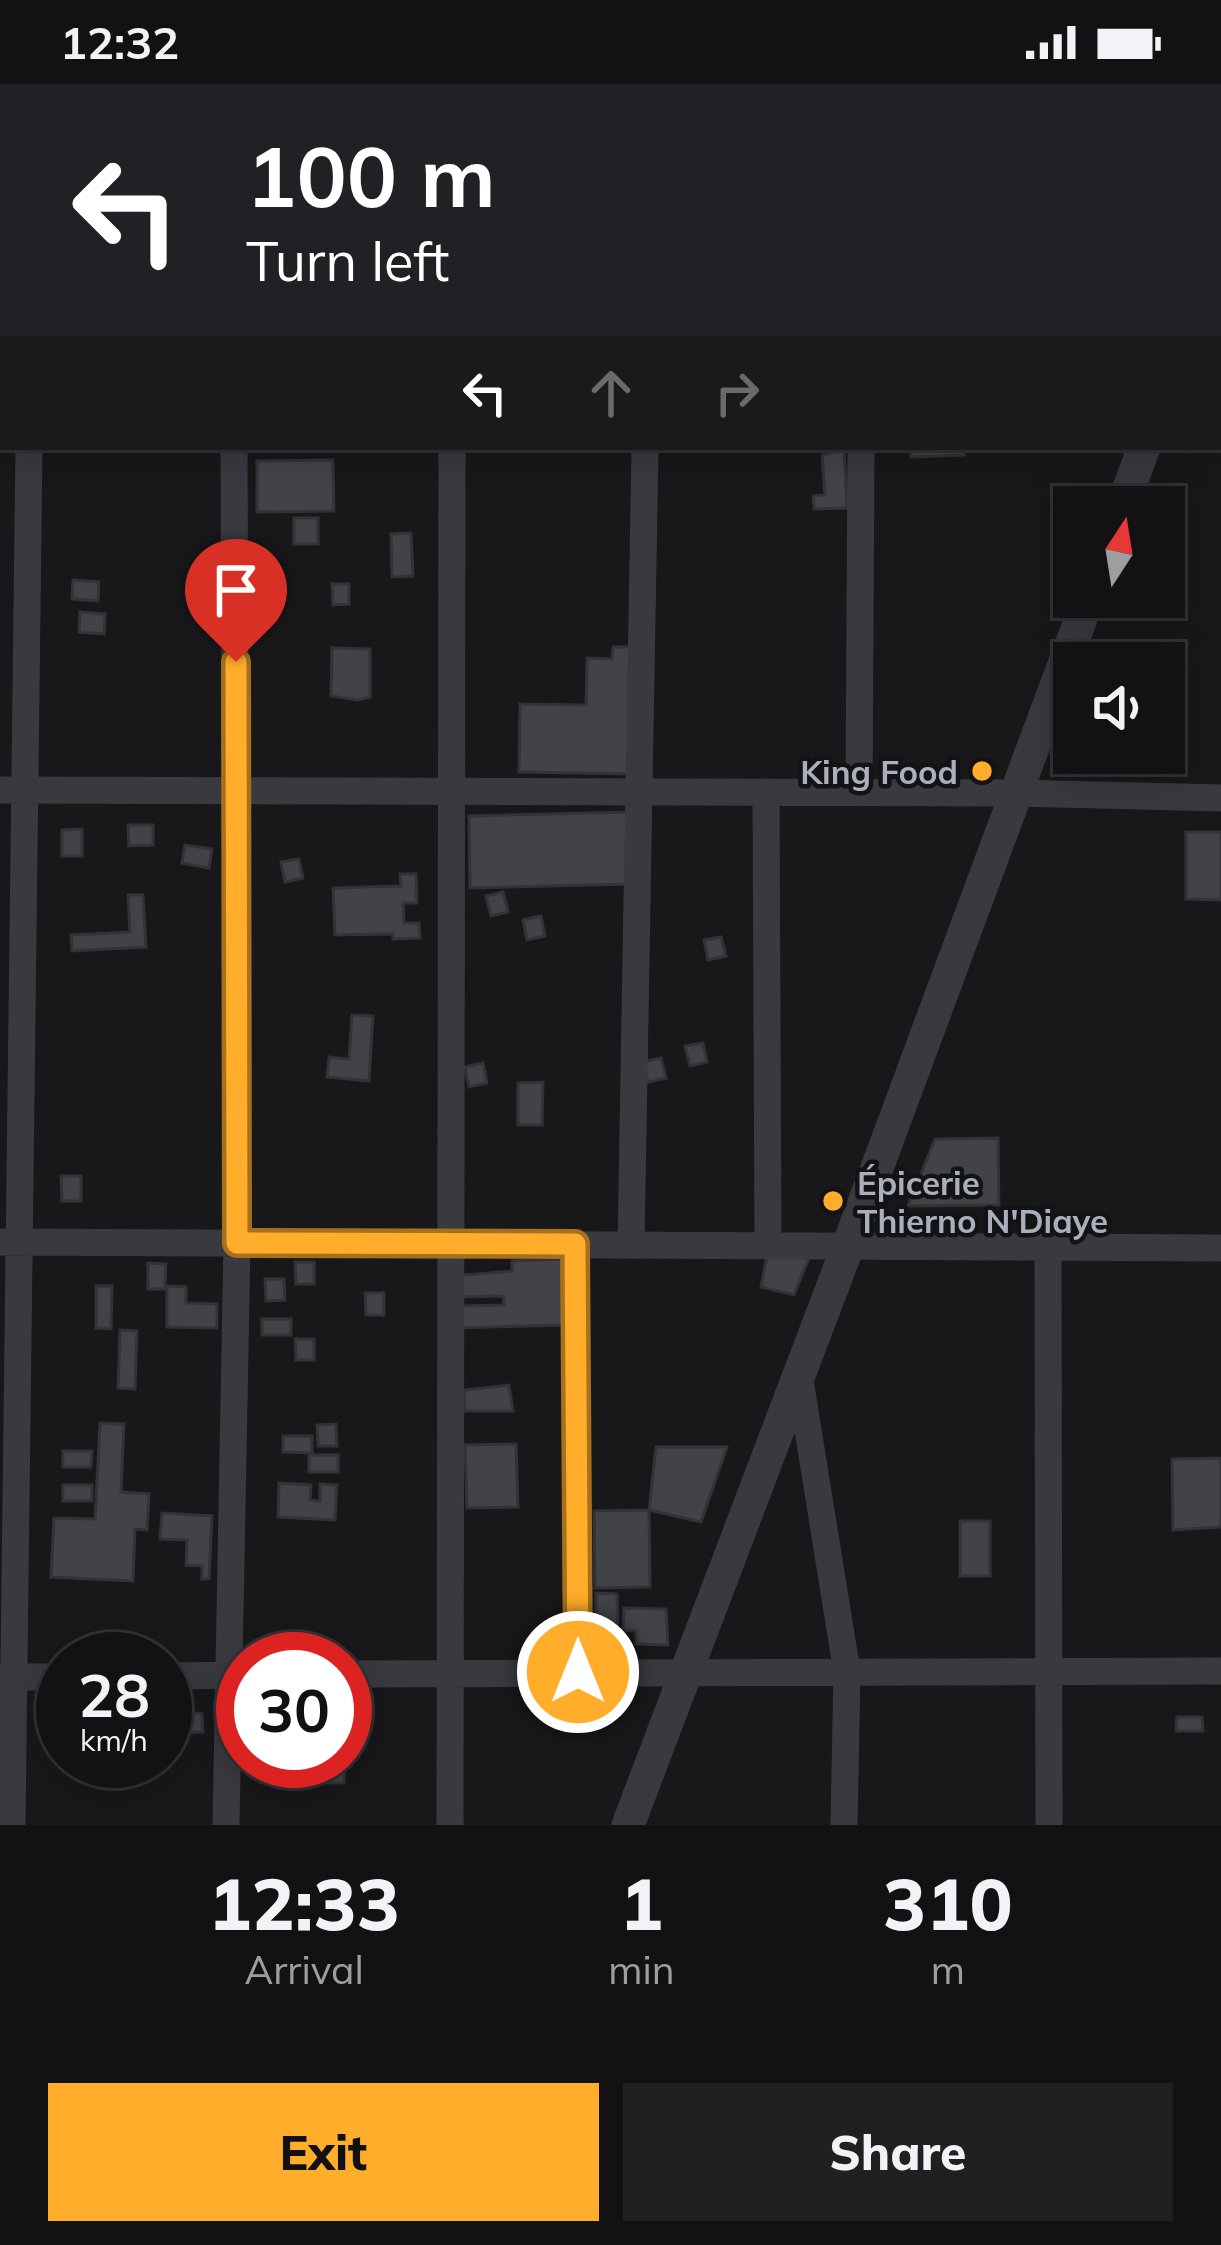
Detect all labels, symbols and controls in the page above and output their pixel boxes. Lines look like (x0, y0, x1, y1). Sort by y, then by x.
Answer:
text: 12:32 (60, 14, 179, 70)
text: 100 m (246, 123, 496, 228)
icon: left (48, 132, 204, 288)
text: Turn left (246, 227, 449, 295)
icon: left (452, 360, 518, 426)
icon: ahead (578, 360, 644, 426)
icon: right (704, 360, 770, 426)
north arrow (1053, 486, 1185, 618)
map controls (1053, 486, 1185, 774)
pin (185, 539, 287, 662)
icon: arrive (203, 557, 269, 623)
button: sound (1053, 642, 1185, 774)
place label: King Food (800, 751, 958, 792)
marker: King Food (969, 758, 995, 784)
place label: Épicerie Thierno N'Diaye (857, 1162, 1108, 1241)
marker: Épicerie Thierno N'Diaye (820, 1188, 846, 1214)
position arrow (515, 1609, 641, 1735)
speed limit sign: 30 (216, 1632, 372, 1788)
text: 28 (78, 1657, 150, 1732)
text: km/h (80, 1721, 148, 1759)
text: 12:33 (208, 1858, 400, 1948)
text: 1 (620, 1858, 663, 1948)
text: 310 (883, 1858, 1013, 1948)
text: Arrival (244, 1945, 364, 1994)
text: min (608, 1945, 675, 1994)
text: m (931, 1945, 965, 1994)
button: Exit (48, 2083, 599, 2221)
button: Share (623, 2083, 1173, 2221)

